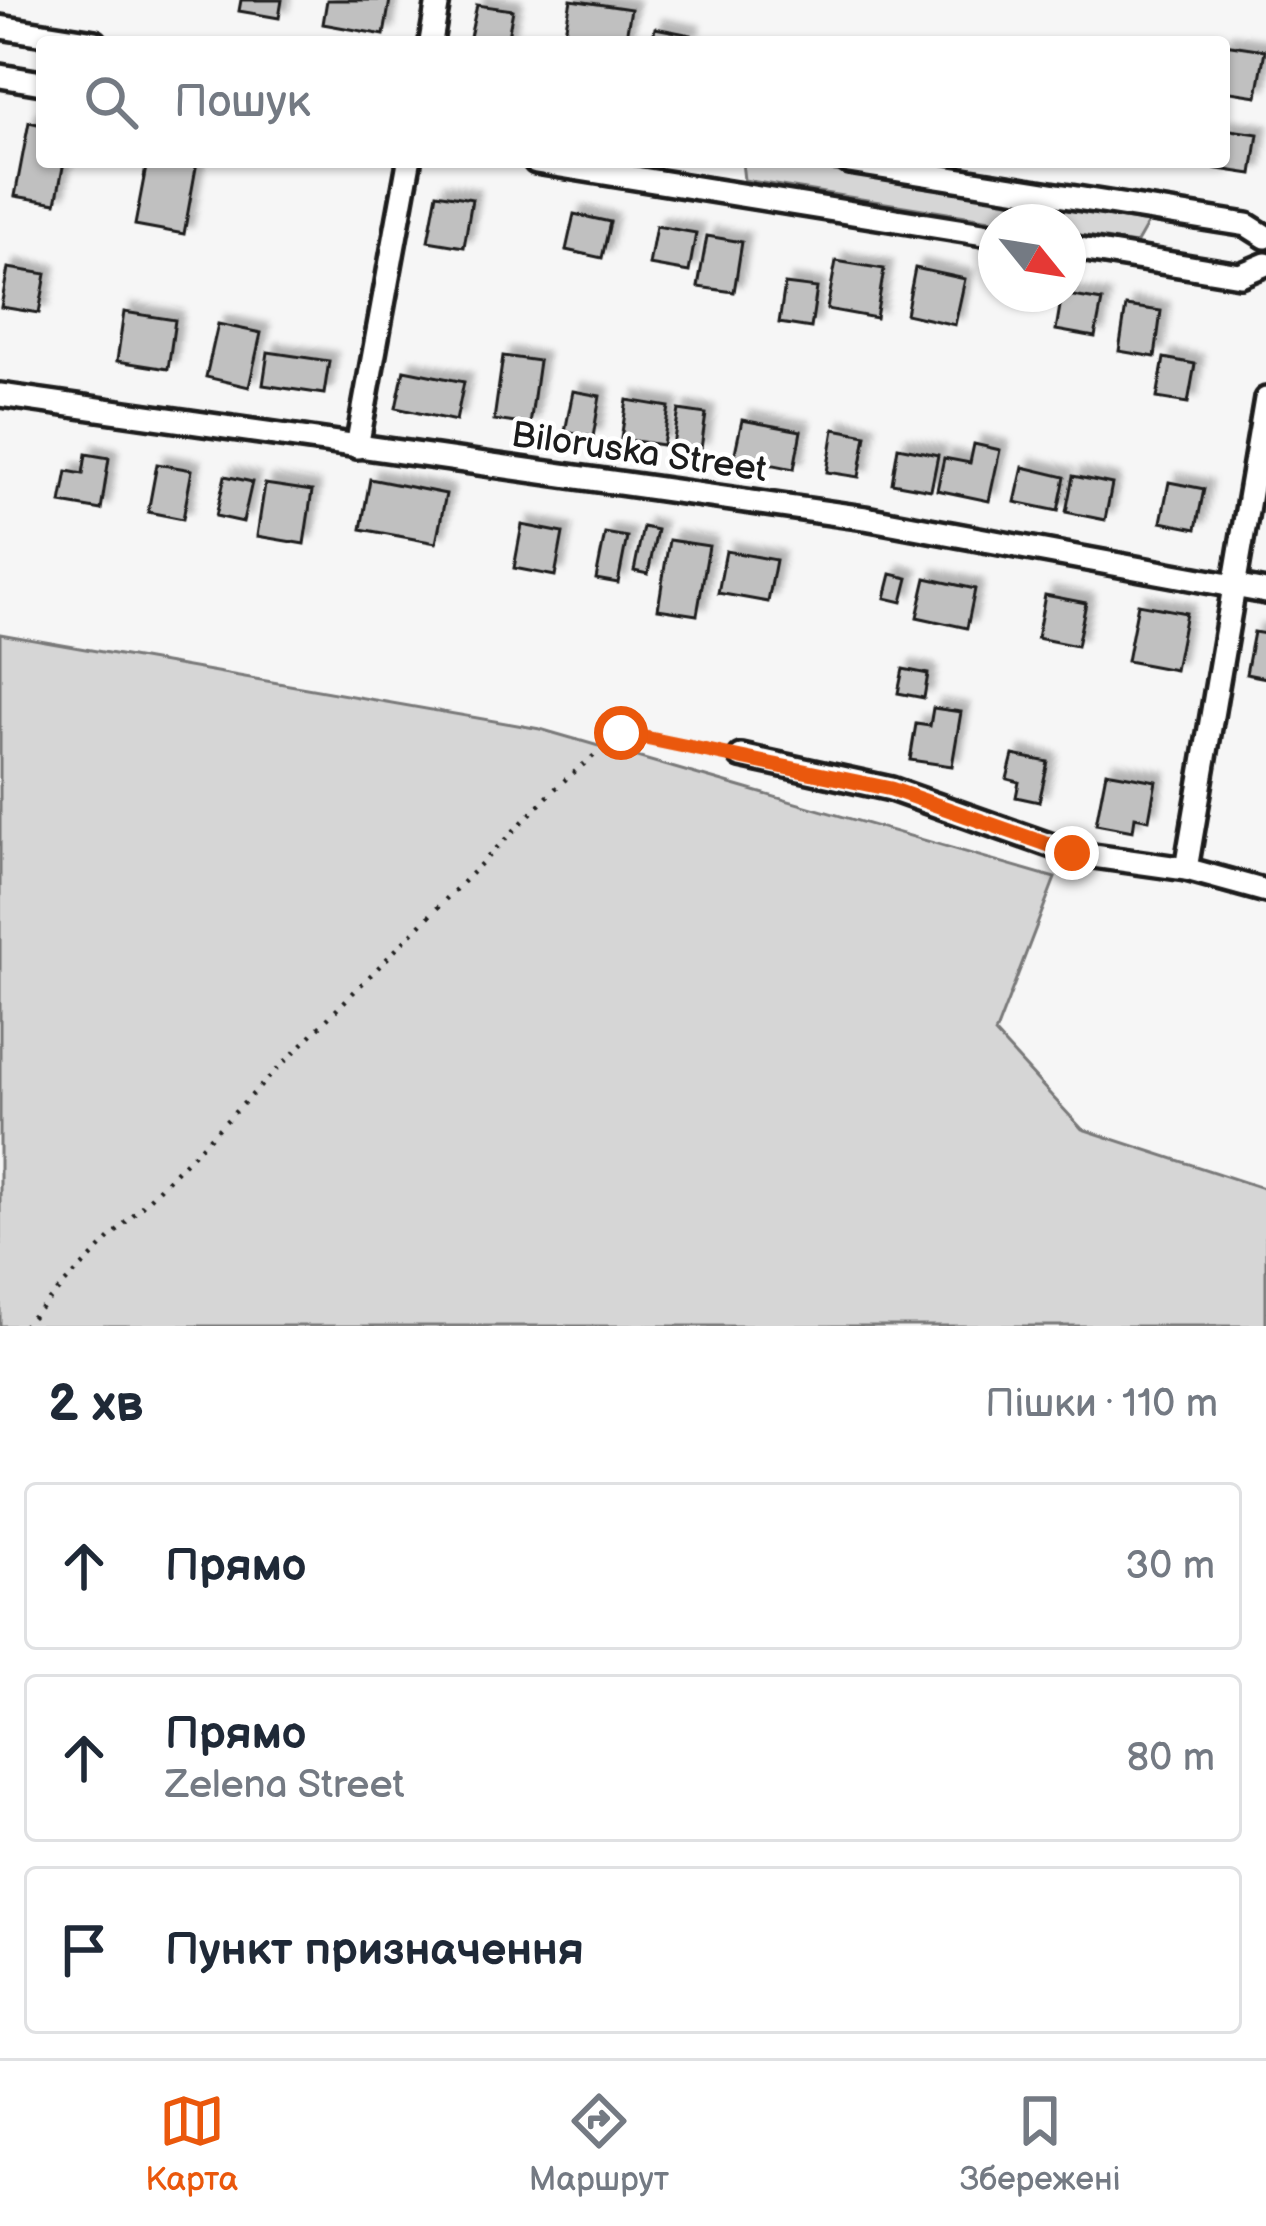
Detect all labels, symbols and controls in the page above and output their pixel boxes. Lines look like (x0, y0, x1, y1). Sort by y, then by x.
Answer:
search box (36, 36, 1230, 168)
icon: search (78, 69, 144, 135)
text: Пошук (174, 75, 311, 130)
north arrow (978, 204, 1086, 312)
street label: Biloruska Street (509, 414, 769, 492)
route start (594, 706, 648, 760)
route end (1045, 826, 1099, 880)
text: 2 хв (48, 1374, 143, 1435)
text: Пішки · 110 m (985, 1381, 1218, 1428)
icon: ahead (51, 1533, 117, 1599)
text: Прямо (165, 1539, 306, 1594)
text: 30 m (1125, 1543, 1215, 1590)
text: Прямо (165, 1707, 306, 1762)
icon: ahead (51, 1725, 117, 1791)
text: 80 m (1127, 1735, 1215, 1782)
text: Zelena Street (165, 1762, 405, 1809)
icon: arrive (51, 1917, 117, 1983)
text: Пункт призначення (165, 1923, 584, 1978)
tab: Карта (145, 2088, 238, 2200)
tab: Маршрут (529, 2088, 669, 2200)
tab: Збережені (960, 2088, 1121, 2200)

